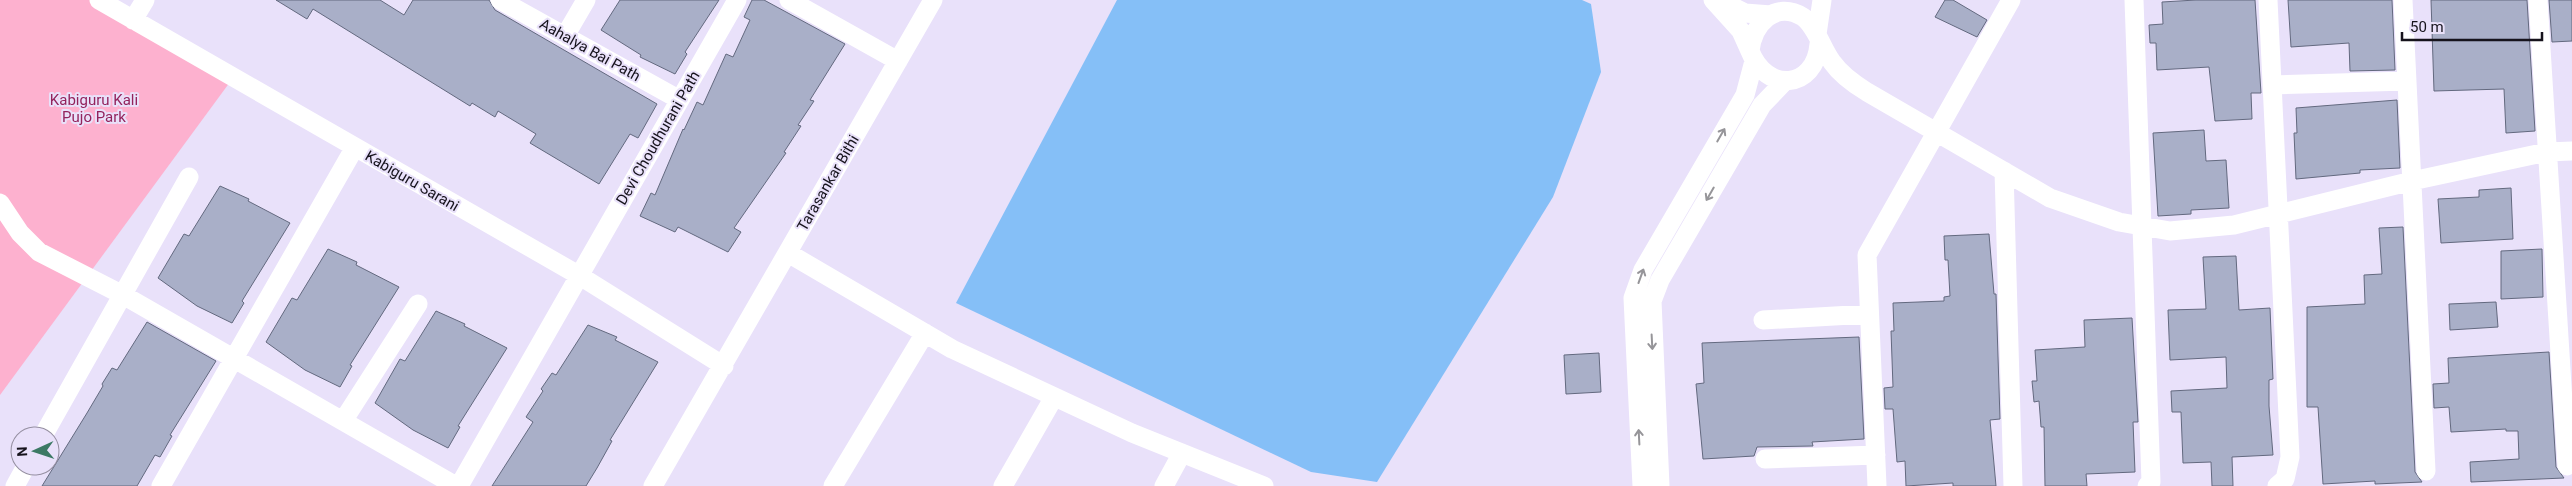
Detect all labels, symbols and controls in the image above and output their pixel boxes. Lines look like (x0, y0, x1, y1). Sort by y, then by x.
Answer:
scale bar (2402, 10, 2542, 42)
street label: Aahalya Bai Path (536, 15, 644, 85)
text: 50 m (2410, 18, 2444, 36)
street label: Devi Choudhurani Path (612, 68, 704, 208)
park label: Kabiguru Kali Pujo Park (50, 91, 138, 126)
one-way arrow (1717, 129, 1727, 143)
street label: Tarasankar Bithi (793, 132, 863, 234)
street label: Kabiguru Sarani (362, 147, 462, 215)
one-way arrow (1705, 187, 1715, 202)
one-way arrow (1637, 269, 1646, 285)
one-way arrow (1648, 333, 1657, 349)
north arrow (10, 426, 60, 476)
one-way arrow (1635, 430, 1644, 446)
text: N (14, 446, 30, 457)

